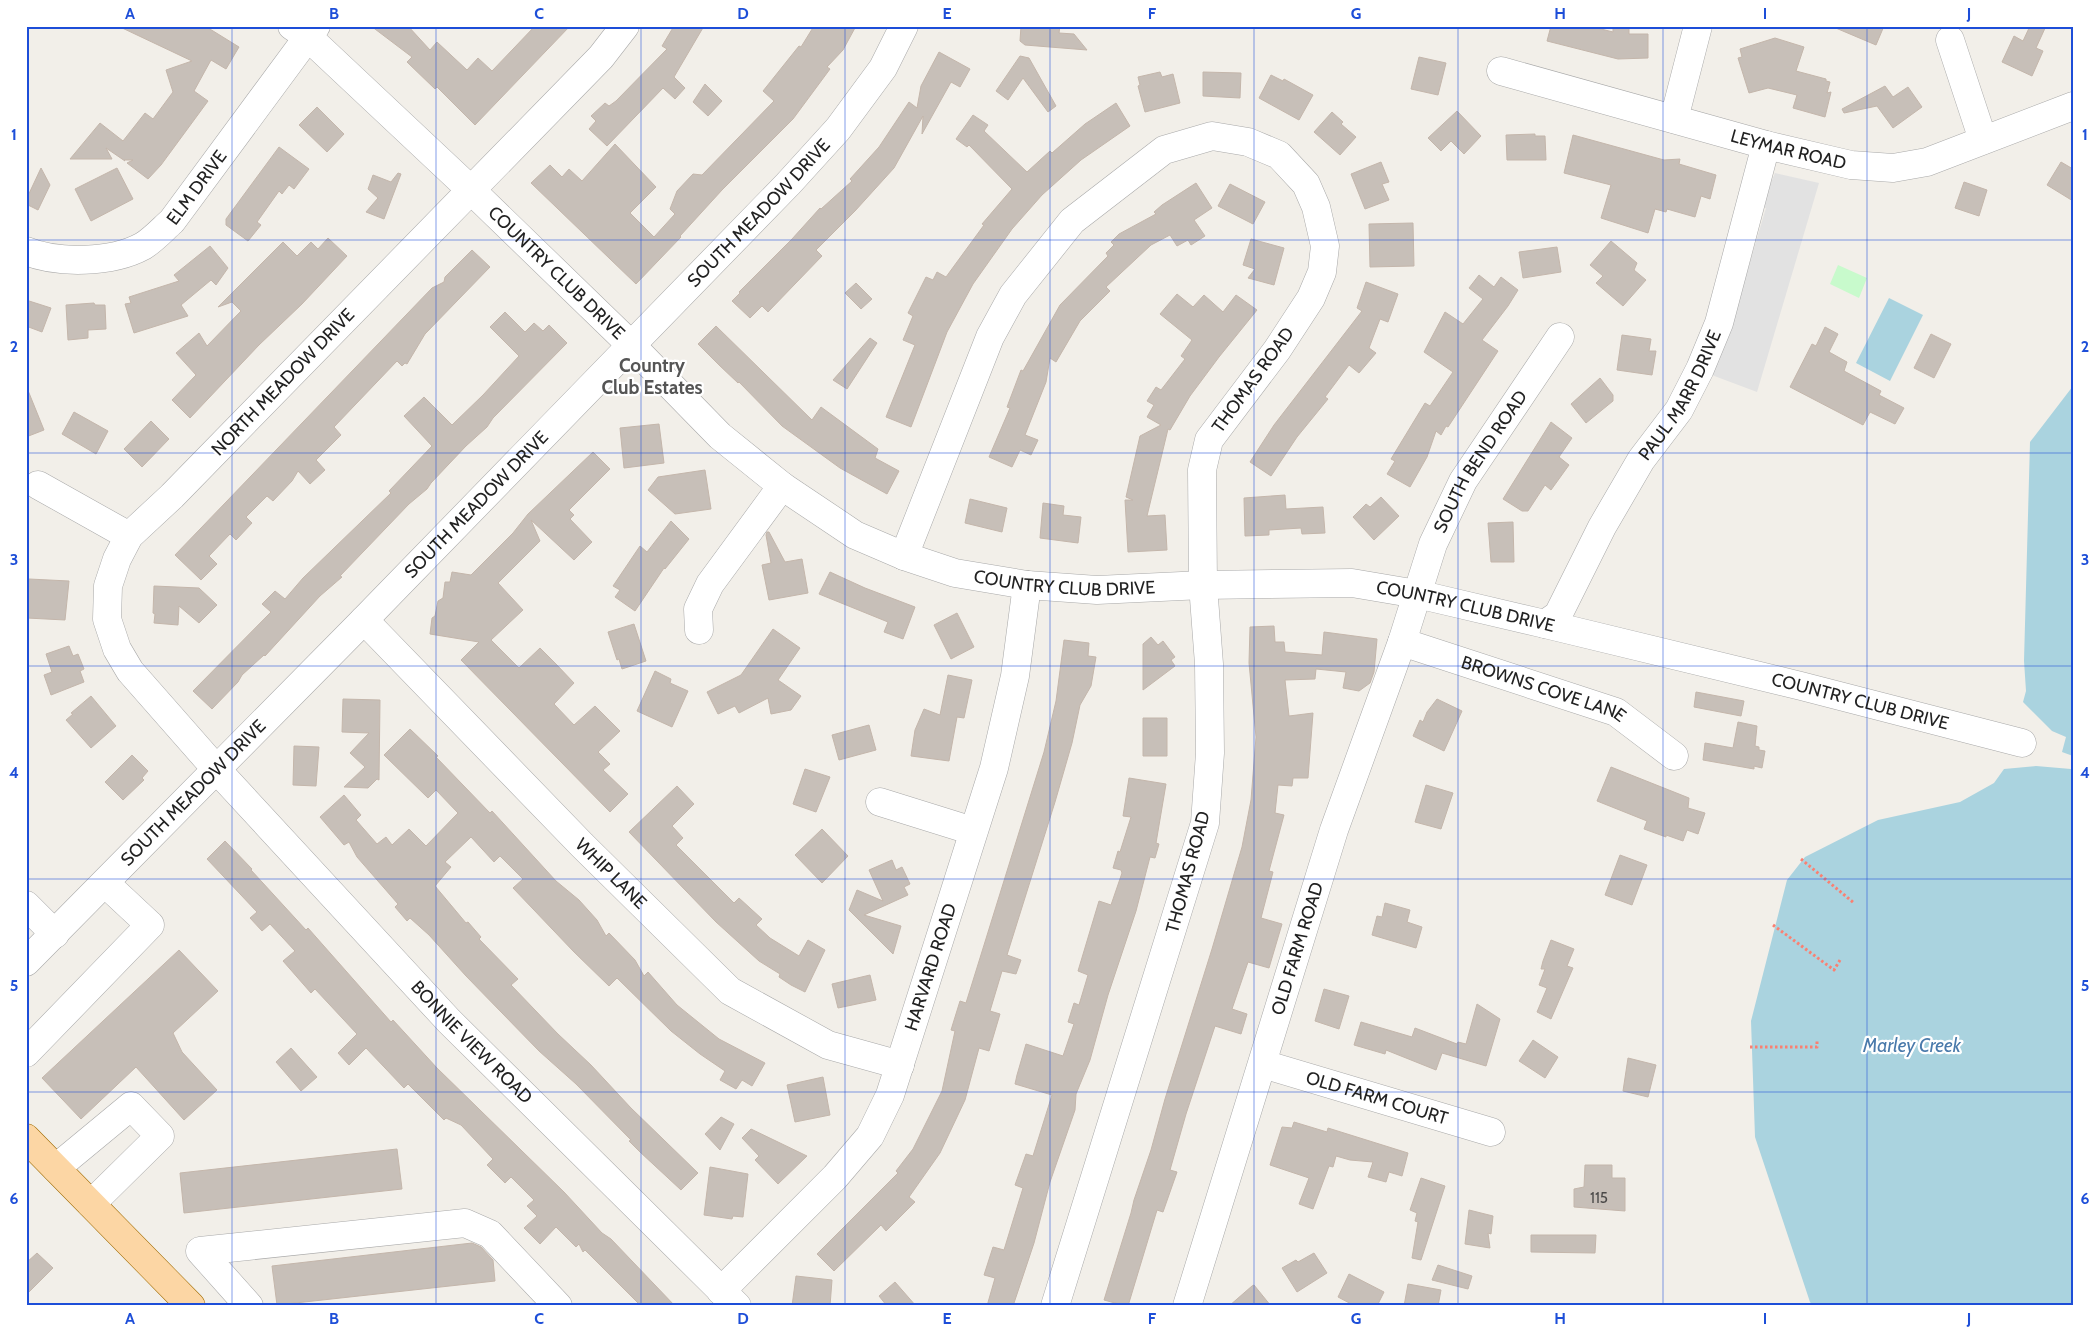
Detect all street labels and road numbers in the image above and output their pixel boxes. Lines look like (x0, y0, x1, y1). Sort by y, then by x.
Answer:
street label: LEYMAR ROAD (1728, 125, 1848, 174)
street label: SOUTH MEADOW DRIVE (683, 134, 835, 292)
street label: ELM DRIVE (162, 146, 231, 229)
street label: COUNTRY CLUB DRIVE (483, 202, 630, 344)
street label: NORTH MEADOW DRIVE (207, 304, 359, 460)
street label: THOMAS ROAD (1207, 323, 1299, 437)
street label: PAUL MARR DRIVE (1634, 327, 1726, 465)
street label: SOUTH BEND ROAD (1429, 386, 1532, 536)
street label: SOUTH MEADOW DRIVE (400, 426, 553, 583)
street label: COUNTRY CLUB DRIVE (972, 565, 1156, 601)
street label: COUNTRY CLUB DRIVE (1375, 576, 1557, 637)
street label: BROWNS COVE LANE (1458, 651, 1630, 727)
street label: COUNTRY CLUB DRIVE (1769, 668, 1951, 735)
street label: SOUTH MEADOW DRIVE (116, 715, 270, 870)
street label: THOMAS ROAD (1161, 809, 1215, 935)
street label: WHIP LANE (571, 834, 651, 914)
street label: OLD FARM ROAD (1267, 880, 1328, 1018)
street label: HARVARD ROAD (900, 901, 961, 1034)
street label: BONNIE VIEW ROAD (406, 976, 537, 1108)
street label: OLD FARM COURT (1303, 1066, 1451, 1130)

